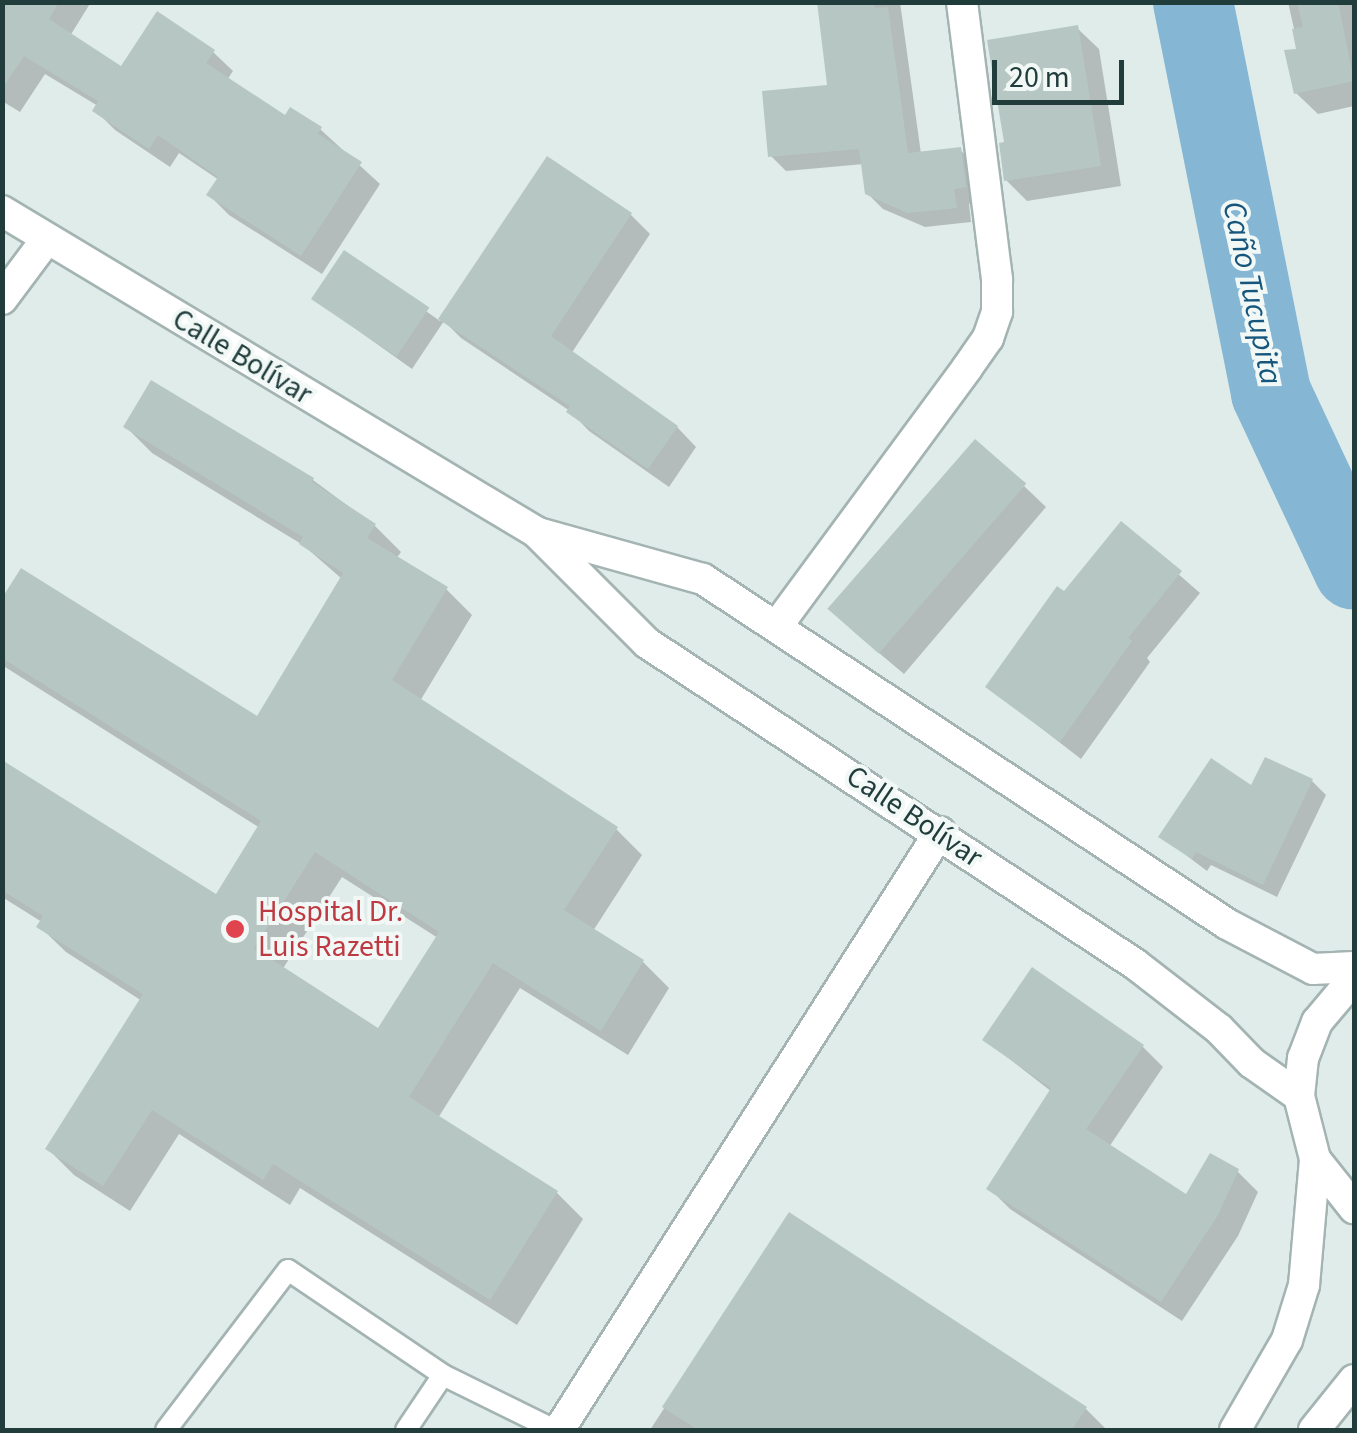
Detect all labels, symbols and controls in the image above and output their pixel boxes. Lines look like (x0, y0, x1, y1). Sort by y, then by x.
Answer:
scale bar (997, 40, 1130, 102)
text: 20 m (1009, 56, 1070, 99)
water label: Caño Tucupita (1214, 198, 1290, 388)
street label: Calle Bolívar (166, 301, 318, 413)
street label: Calle Bolívar (839, 758, 989, 876)
place label: Hospital Dr. Luis Razetti (258, 894, 403, 964)
marker: Hospital Dr. Luis Razetti (222, 916, 248, 942)

